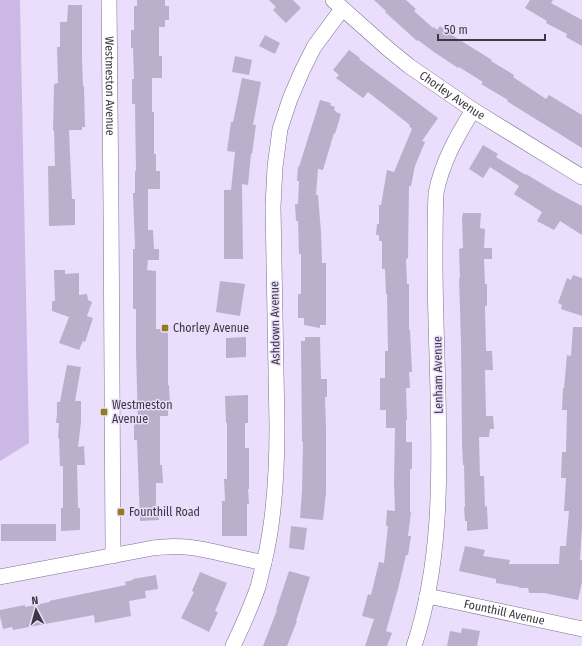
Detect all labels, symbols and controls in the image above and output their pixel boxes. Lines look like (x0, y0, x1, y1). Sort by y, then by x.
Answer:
scale bar (438, 16, 545, 42)
text: 50 m (444, 23, 468, 37)
street label: Westmeston Avenue (102, 36, 117, 136)
street label: Chorley Avenue (417, 68, 488, 123)
street label: Ashdown Avenue (267, 281, 283, 365)
place label: Chorley Avenue (173, 321, 249, 335)
marker: Chorley Avenue (160, 323, 170, 333)
street label: Lenham Avenue (430, 336, 446, 414)
place label: Westmeston Avenue (112, 398, 173, 426)
marker: Westmeston Avenue (99, 407, 109, 417)
place label: Founthill Road (129, 505, 200, 519)
marker: Founthill Road (116, 507, 126, 517)
north arrow (16, 590, 56, 630)
text: N (31, 594, 39, 607)
street label: Founthill Avenue (463, 597, 546, 628)

